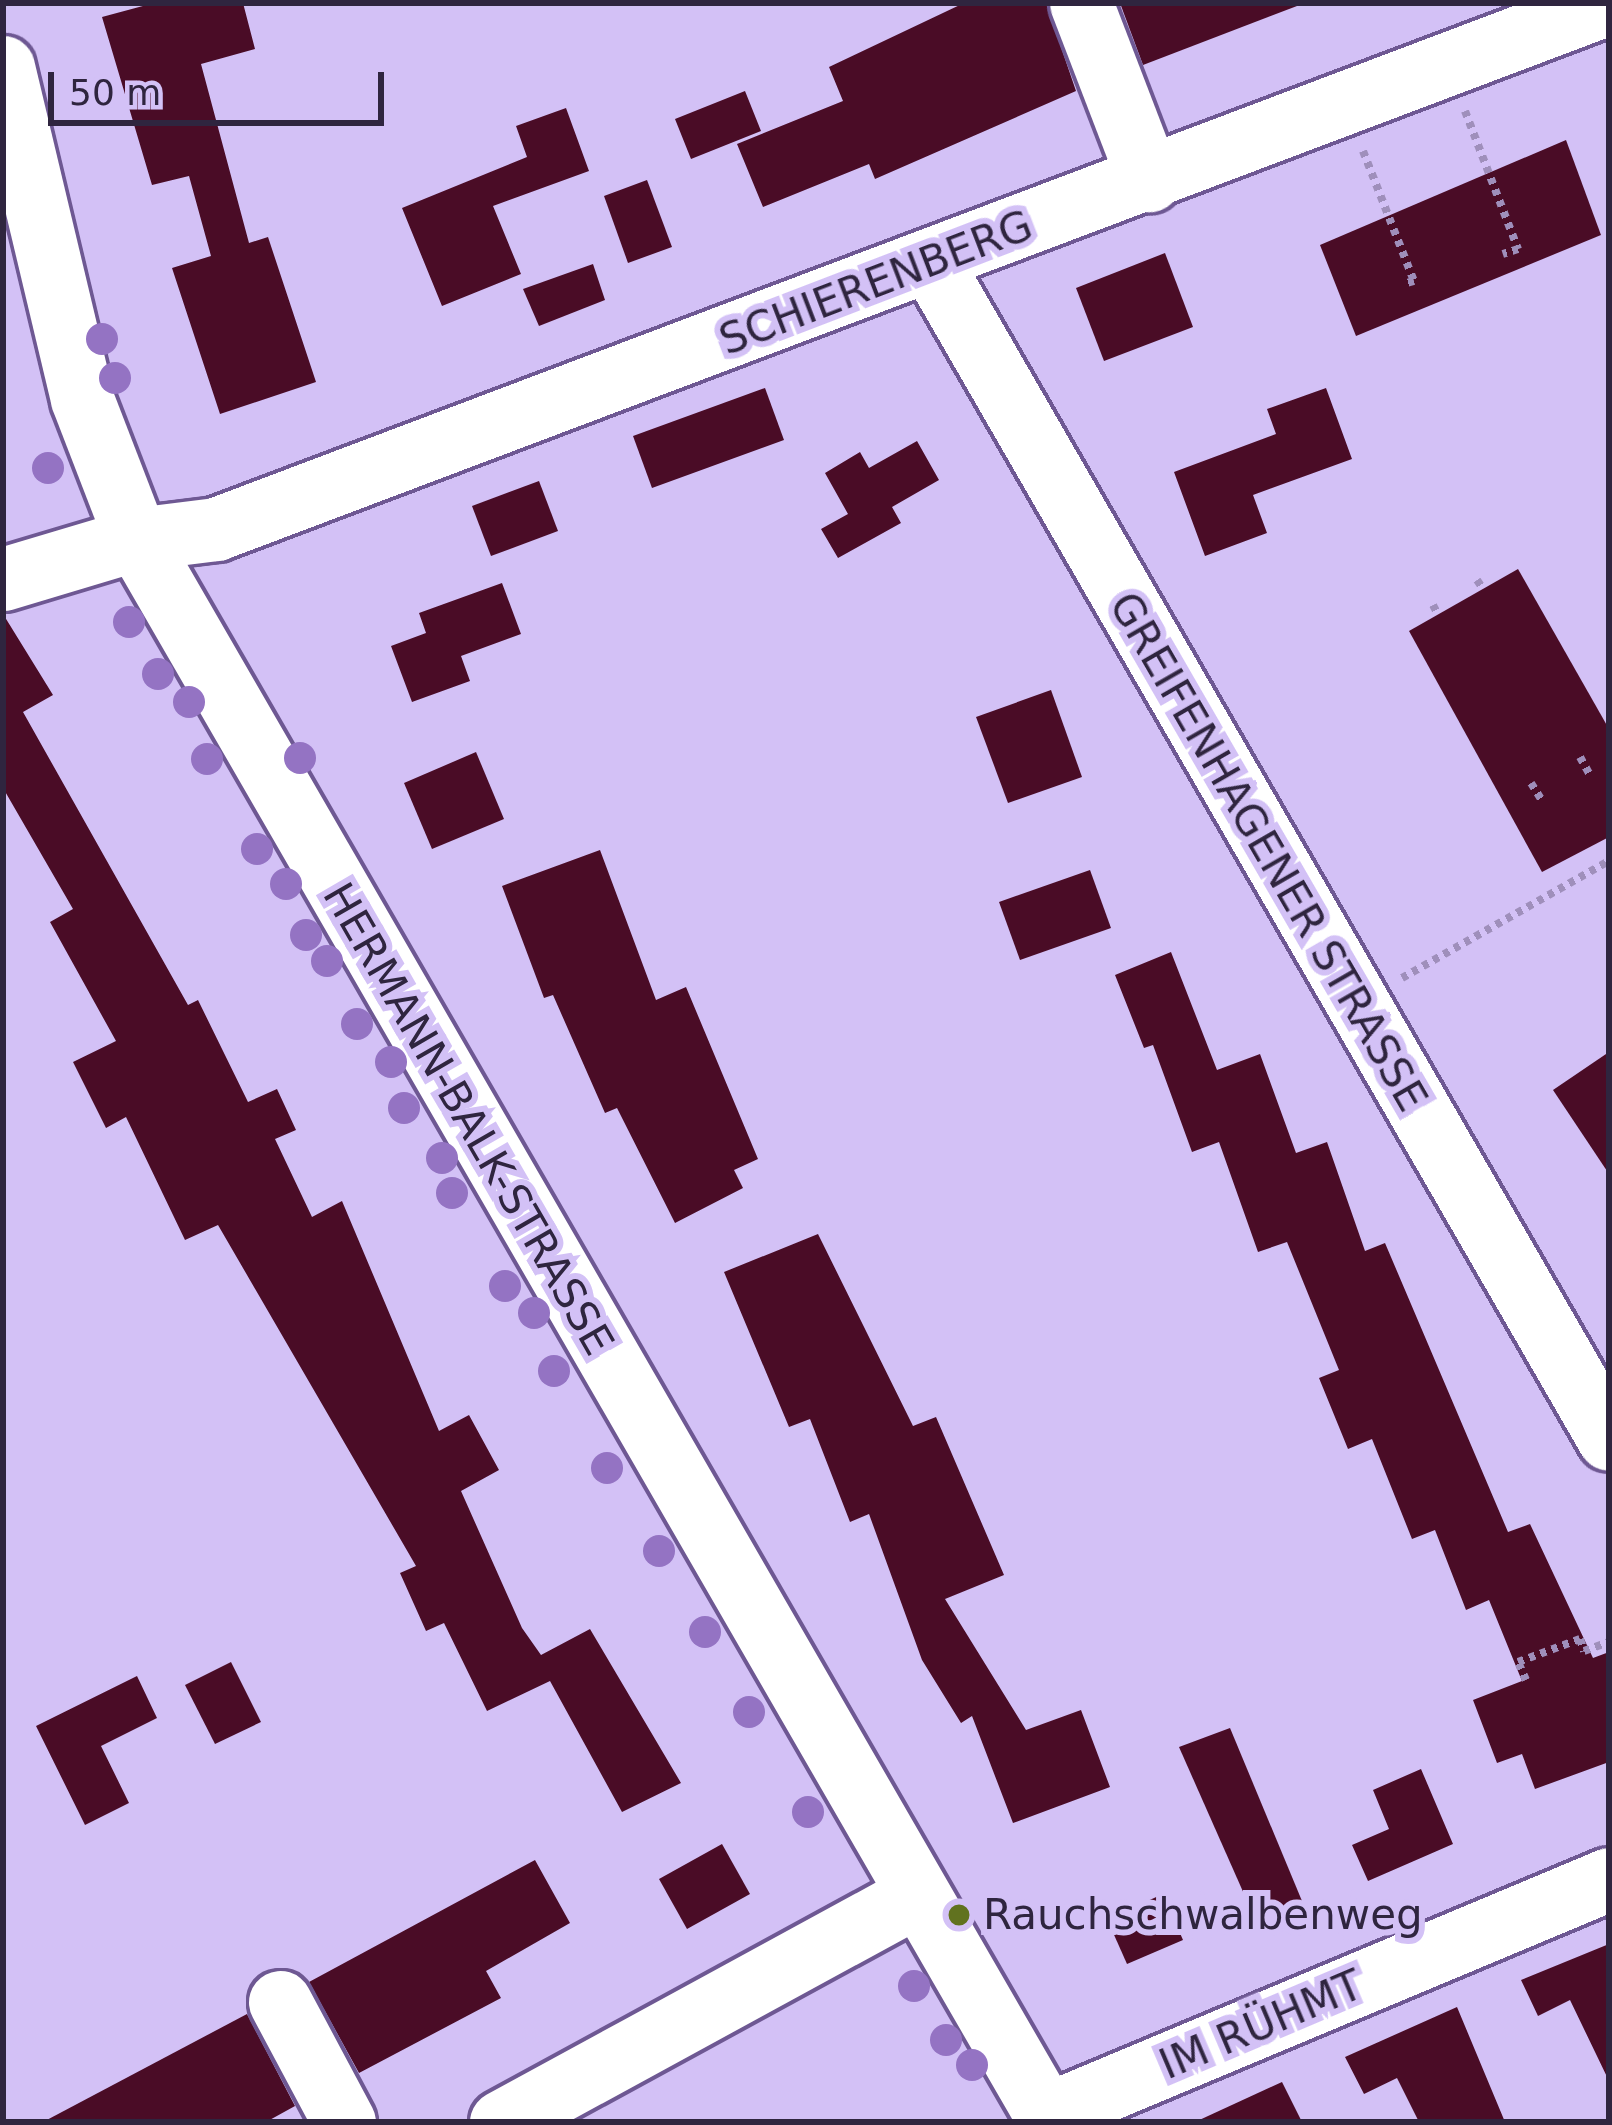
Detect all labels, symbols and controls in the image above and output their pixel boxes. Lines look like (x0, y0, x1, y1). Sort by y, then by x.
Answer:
scale bar (54, 48, 390, 122)
text: 50 m (69, 72, 161, 113)
street label: SCHIERENBERG (713, 200, 1039, 366)
street label: GREIFENHAGENER STRASSE (1099, 584, 1437, 1120)
street label: HERMANN-BALK-STRASSE (312, 874, 624, 1364)
place label: Rauchschwalbenweg (983, 1890, 1423, 1940)
marker: Rauchschwalbenweg (946, 1902, 972, 1928)
street label: IM RÜHMT (1152, 1960, 1370, 2090)

